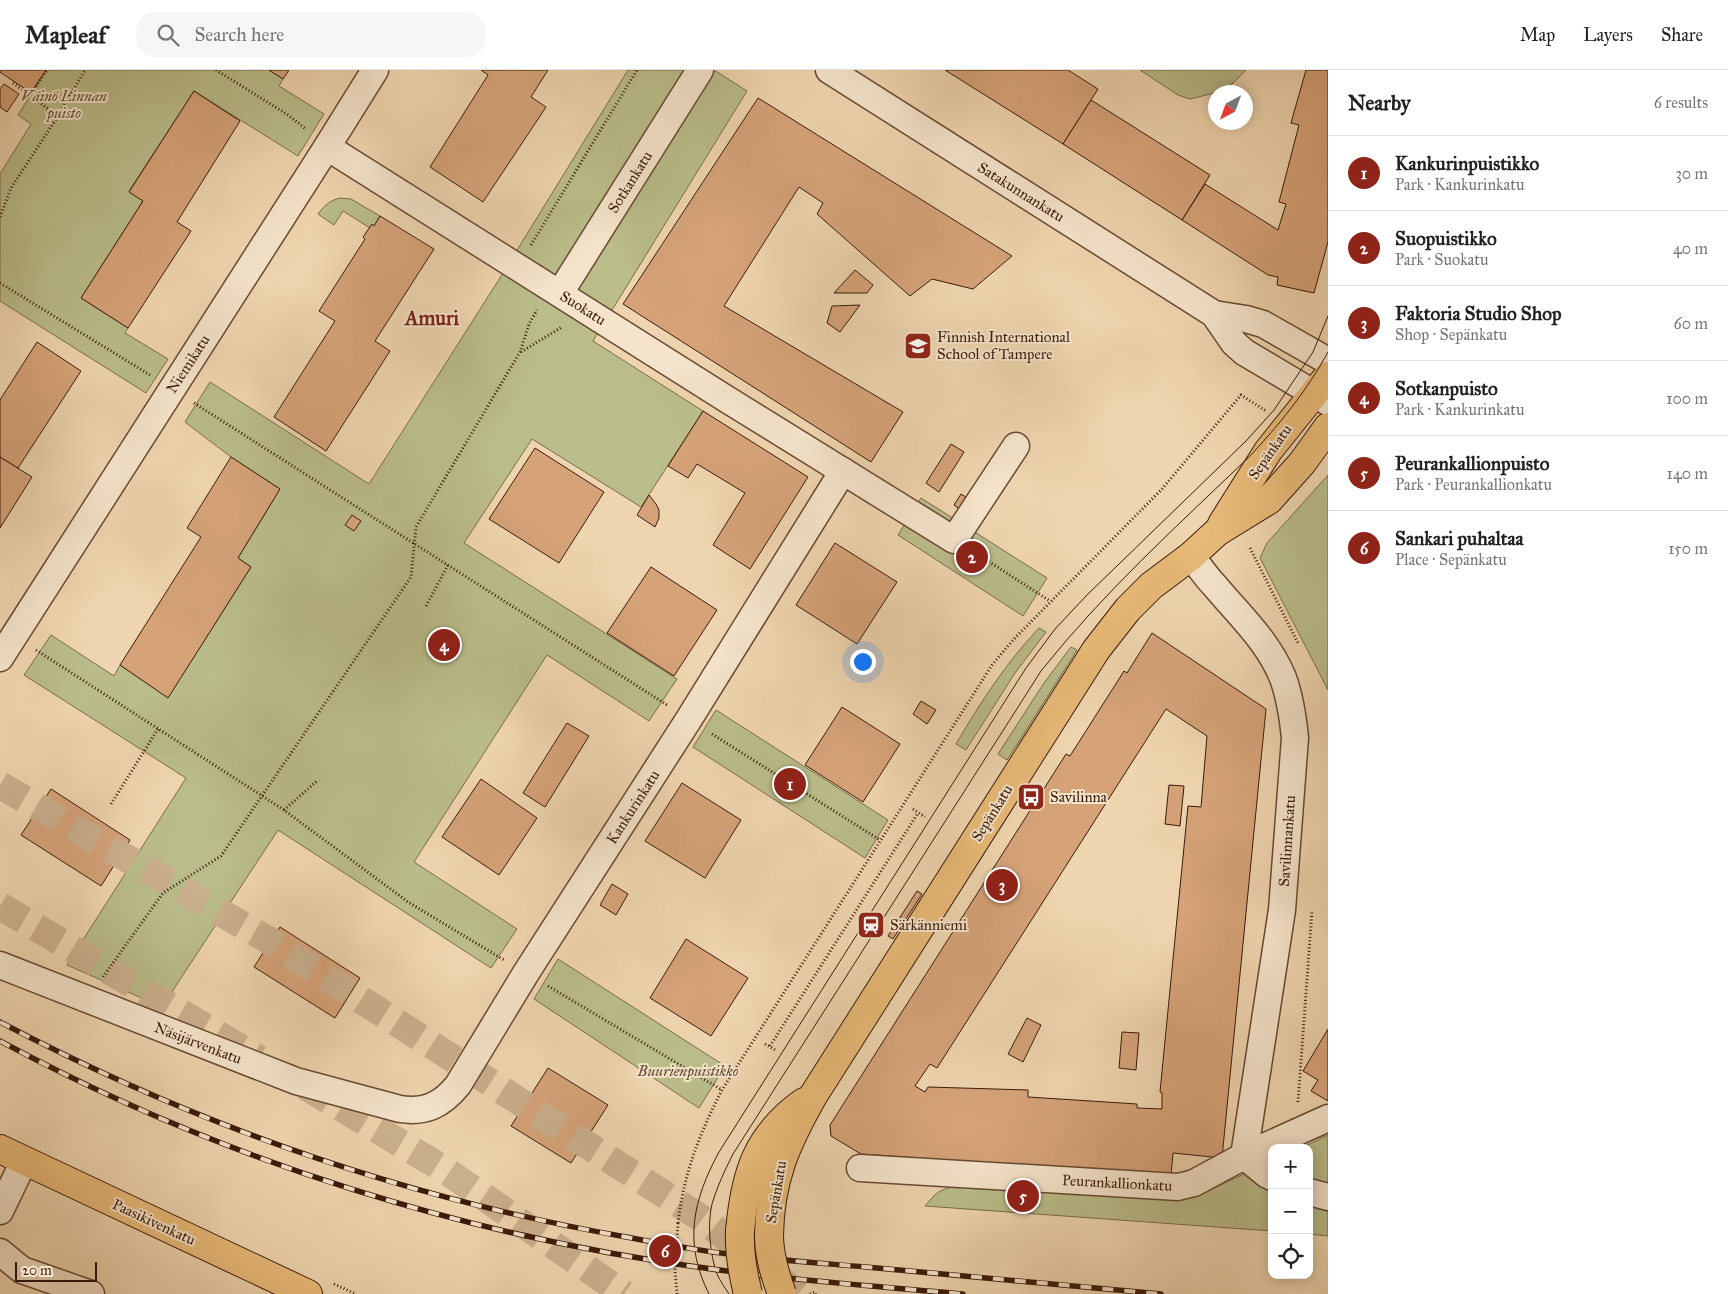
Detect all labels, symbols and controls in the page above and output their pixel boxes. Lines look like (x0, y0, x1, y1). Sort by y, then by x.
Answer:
search box (136, 12, 486, 57)
text: Mapleaf (25, 20, 106, 50)
icon: search (154, 21, 182, 49)
text: Search here (194, 23, 284, 46)
text: Map (1520, 24, 1555, 46)
text: Layers (1583, 24, 1633, 46)
text: Share (1661, 24, 1703, 46)
north arrow (1208, 85, 1253, 130)
park label: Väinö Linnan puisto (21, 87, 107, 123)
text: Nearby (1348, 90, 1411, 116)
text: 6 results (1654, 93, 1708, 112)
street label: Sotkankatu (604, 148, 656, 216)
text: Kankurinpuistikko (1395, 152, 1539, 175)
street label: Satakunnankatu (974, 158, 1068, 226)
text: 1 (1361, 164, 1367, 183)
text: 30 m (1675, 164, 1708, 183)
text: Park · Kankurinkatu (1395, 175, 1524, 194)
text: Suopuistikko (1395, 227, 1497, 250)
text: 2 (1360, 239, 1368, 258)
text: 40 m (1673, 239, 1708, 258)
text: Park · Suokatu (1395, 250, 1489, 269)
street label: Suokatu (557, 287, 609, 329)
text: Faktoria Studio Shop (1395, 302, 1562, 325)
district label: Amuri (403, 306, 459, 330)
text: 3 (1361, 314, 1367, 333)
text: 60 m (1674, 314, 1708, 333)
text: Shop · Sepänkatu (1395, 325, 1507, 344)
place label: Finnish International School of Tampere (937, 328, 1071, 363)
street label: Niemikatu (162, 331, 214, 397)
school or university icon: Finnish International School of Tampere (903, 331, 933, 361)
text: Sotkanpuisto (1395, 377, 1498, 400)
text: 4 (1360, 389, 1368, 408)
text: 100 m (1666, 389, 1708, 408)
text: Park · Kankurinkatu (1395, 400, 1524, 419)
street label: Sepänkatu (1244, 421, 1296, 483)
text: Peurankallionpuisto (1395, 452, 1549, 475)
text: 5 (1360, 464, 1368, 483)
text: 140 m (1667, 464, 1708, 483)
text: Park · Peurankallionkatu (1395, 475, 1552, 494)
text: Sankari puhaltaa (1395, 527, 1524, 550)
pin: 2 (956, 538, 988, 576)
text: 6 (1360, 539, 1368, 558)
text: 150 m (1668, 539, 1708, 558)
text: Place · Sepänkatu (1395, 550, 1507, 569)
pin: 4 (428, 626, 460, 664)
your location (850, 649, 876, 675)
pin: 1 (774, 765, 806, 803)
street label: Kankurinkatu (602, 767, 664, 847)
street label: Sepänkatu (968, 781, 1016, 845)
bus stop icon: Savilinna (1016, 782, 1046, 812)
place label: Savilinna (1050, 788, 1108, 806)
street label: Savilinnankatu (1275, 795, 1299, 887)
pin: 3 (986, 866, 1018, 904)
station icon: Särkänniemi (856, 910, 886, 940)
place label: Särkänniemi (890, 916, 967, 934)
street label: Näsijärvenkatu (152, 1018, 244, 1068)
park label: Buurienpuistikko (636, 1062, 739, 1081)
map controls (1268, 1144, 1313, 1279)
button: + (1268, 1144, 1313, 1189)
street label: Sepänkatu (762, 1159, 790, 1225)
street label: Peurankallionkatu (1061, 1171, 1173, 1195)
pin: 5 (1007, 1177, 1039, 1215)
button: − (1268, 1189, 1313, 1234)
street label: Paasikivenkatu (110, 1195, 198, 1249)
pin: 6 (649, 1232, 681, 1270)
button: locate (1268, 1234, 1313, 1279)
scale bar (15, 1259, 98, 1282)
text: 20 m (22, 1262, 52, 1279)

